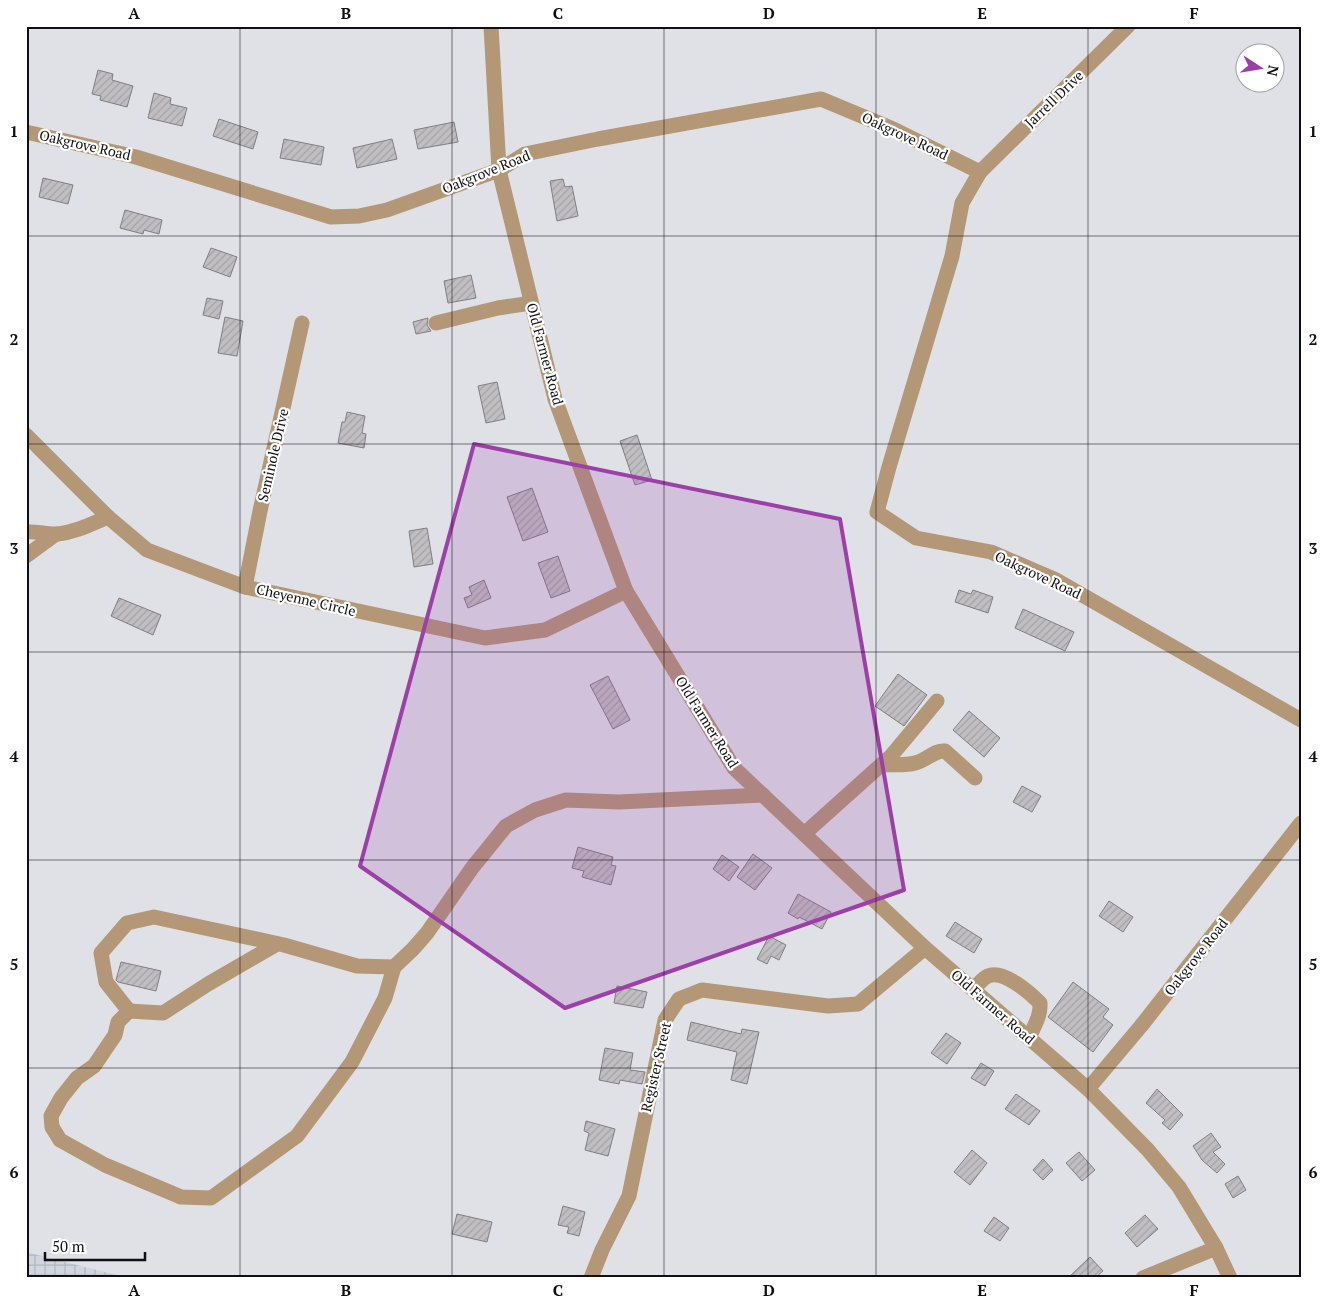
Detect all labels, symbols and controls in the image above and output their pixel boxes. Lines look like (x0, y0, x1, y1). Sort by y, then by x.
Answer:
text: A (128, 2, 140, 24)
text: B (341, 2, 351, 24)
text: C (553, 2, 563, 24)
text: D (763, 2, 775, 24)
text: E (977, 2, 987, 24)
text: F (1189, 2, 1199, 24)
north arrow (1234, 42, 1284, 92)
text: N (1263, 64, 1284, 78)
street label: Jarrell Drive (1020, 66, 1087, 131)
street label: Oakgrove Road (859, 107, 952, 164)
text: 1 (9, 120, 19, 142)
text: 1 (1308, 120, 1318, 142)
street label: Oakgrove Road (38, 125, 133, 164)
street label: Oakgrove Road (439, 145, 533, 198)
street label: Old Farmer Road (523, 301, 568, 407)
text: 2 (9, 328, 19, 350)
text: 2 (1308, 328, 1318, 350)
street label: Seminole Drive (253, 406, 292, 503)
text: 3 (9, 537, 19, 559)
text: 3 (1308, 537, 1318, 559)
street label: Oakgrove Road (992, 546, 1085, 603)
street label: Cheyenne Circle (255, 579, 358, 620)
street label: Old Farmer Road (672, 672, 743, 771)
text: 4 (9, 745, 19, 767)
text: 4 (1308, 745, 1318, 767)
street label: Oakgrove Road (1159, 914, 1232, 999)
text: 5 (9, 953, 19, 975)
text: 5 (1308, 953, 1318, 975)
street label: Old Farmer Road (947, 965, 1039, 1048)
street label: Register Street (636, 1019, 675, 1114)
text: 6 (9, 1161, 19, 1183)
text: 6 (1308, 1161, 1318, 1183)
scale bar (45, 1229, 145, 1261)
text: 50 m (52, 1236, 85, 1256)
text: A (128, 1279, 140, 1301)
text: B (341, 1279, 351, 1301)
text: C (553, 1279, 563, 1301)
text: D (763, 1279, 775, 1301)
text: E (977, 1279, 987, 1301)
text: F (1189, 1279, 1199, 1301)

